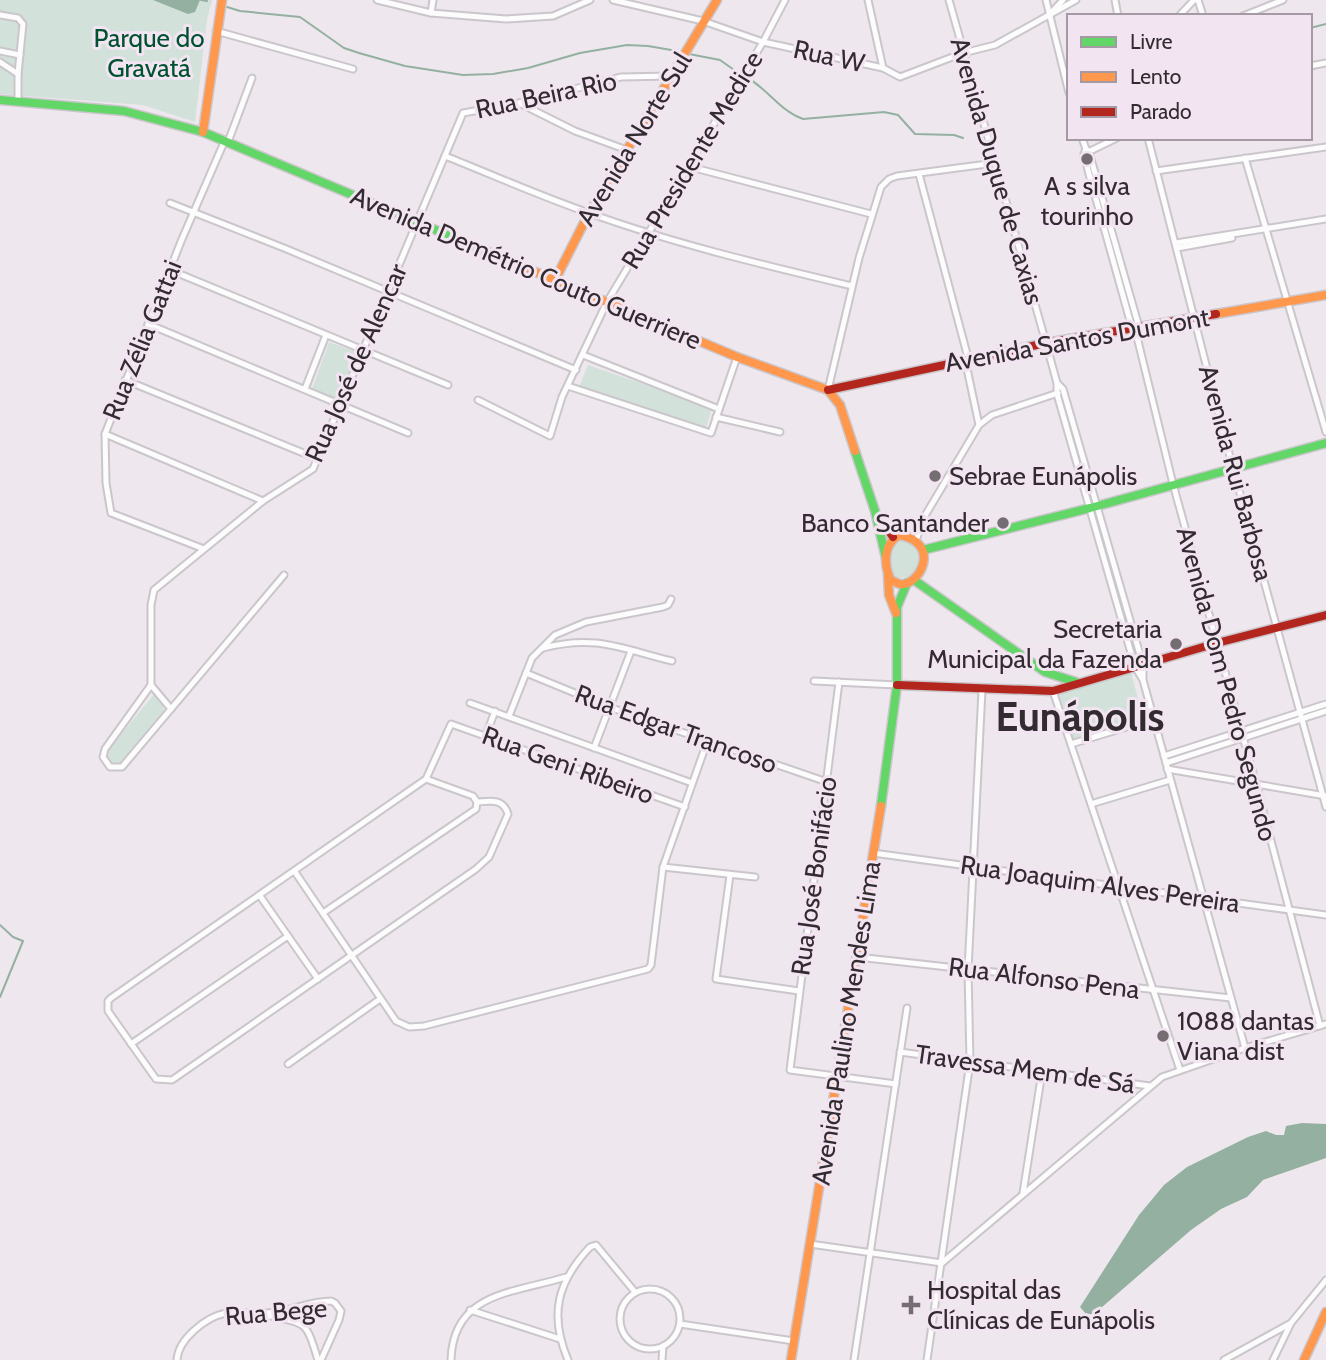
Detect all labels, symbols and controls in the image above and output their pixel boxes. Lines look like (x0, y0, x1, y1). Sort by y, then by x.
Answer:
legend (1067, 14, 1312, 140)
park label: Parque do Gravatá (94, 22, 204, 84)
text: Livre (1130, 29, 1173, 54)
street label: Rua W (790, 33, 868, 79)
street label: Avenida Duque de Caxias (944, 34, 1051, 309)
street label: Rua Presidente Medice (614, 45, 770, 275)
street label: Avenida Norte Sul (570, 46, 698, 232)
street label: Rua Beira Rio (473, 64, 619, 126)
text: Lento (1130, 64, 1181, 89)
text: Parado (1130, 99, 1192, 124)
marker: A s silva tourinho (1079, 151, 1095, 167)
place label: A s silva tourinho (1040, 170, 1134, 232)
street label: Avenida Demétrio Couto Guerriere (346, 179, 706, 357)
street label: Rua Zélia Gattai (95, 255, 189, 425)
street label: Rua José de Alencar (298, 258, 414, 467)
street label: Avenida Santos Dumont (942, 301, 1212, 379)
street label: Avenida Rui Barbosa (1192, 361, 1280, 585)
place label: Sebrae Eunápolis (949, 460, 1138, 492)
marker: Sebrae Eunápolis (927, 468, 943, 484)
place label: Banco Santander (801, 507, 990, 539)
marker: Banco Santander (995, 515, 1011, 531)
street label: Avenida Dom Pedro Segundo (1170, 523, 1284, 845)
place label: Secretaria Municipal da Fazenda (927, 613, 1163, 675)
marker: Secretaria Municipal da Fazenda (1168, 636, 1184, 652)
street label: Rua Edgar Trancoso (571, 678, 781, 780)
district label: Eunápolis (995, 692, 1165, 741)
street label: Rua Geni Ribeiro (478, 719, 658, 811)
street label: Rua José Bonifácio (784, 775, 844, 977)
street label: Rua Joaquim Alves Pereira (958, 849, 1242, 920)
street label: Avenida Paulino Mendes Lima (805, 858, 888, 1187)
street label: Rua Alfonso Pena (947, 950, 1142, 1006)
place label: 1088 dantas Viana dist (1177, 1005, 1314, 1067)
marker: 1088 dantas Viana dist (1155, 1028, 1171, 1044)
street label: Travessa Mem de Sá (913, 1038, 1137, 1100)
place label: Hospital das Clínicas de Eunápolis (927, 1274, 1155, 1336)
street label: Rua Bege (224, 1292, 328, 1332)
marker: Hospital das Clínicas de Eunápolis (901, 1295, 921, 1315)

